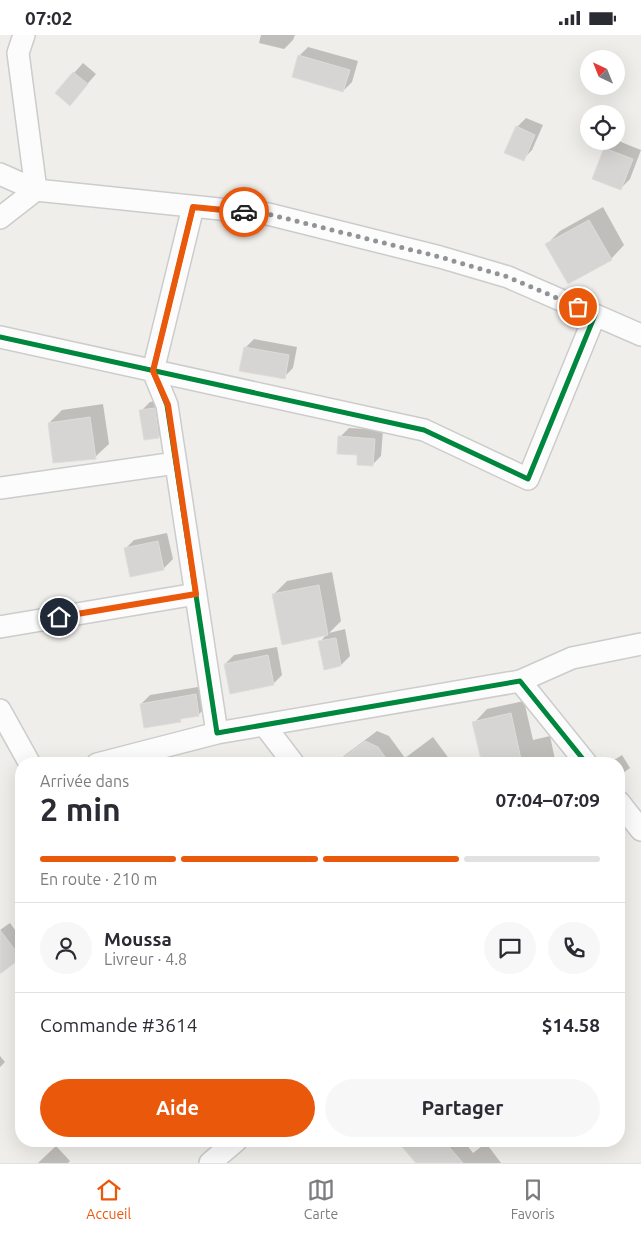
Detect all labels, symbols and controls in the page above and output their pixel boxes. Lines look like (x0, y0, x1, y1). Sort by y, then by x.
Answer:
text: 07:02 (25, 7, 73, 29)
north arrow (580, 50, 625, 95)
map controls (580, 50, 625, 150)
button: locate (580, 105, 625, 150)
courier (219, 187, 269, 237)
icon: car (230, 198, 258, 226)
pin (557, 286, 599, 328)
icon: bag (564, 293, 592, 321)
pin (38, 596, 80, 638)
icon: home (45, 603, 73, 631)
text: Arrivée dans (40, 772, 129, 790)
text: 07:04–07:09 (495, 789, 600, 811)
text: 2 min (40, 791, 121, 827)
text: En route · 210 m (40, 870, 157, 888)
button: person (40, 922, 92, 974)
button: chat (484, 922, 536, 974)
button: phone (548, 922, 600, 974)
text: Moussa (104, 928, 172, 950)
text: Livreur · 4.8 (104, 950, 187, 968)
text: Commande #3614 (40, 1014, 197, 1036)
text: $14.58 (542, 1014, 600, 1036)
button: Aide (40, 1079, 315, 1137)
button: Partager (325, 1079, 600, 1137)
tab: Accueil (86, 1176, 131, 1222)
tab: Carte (304, 1176, 338, 1222)
tab: Favoris (511, 1176, 555, 1222)

